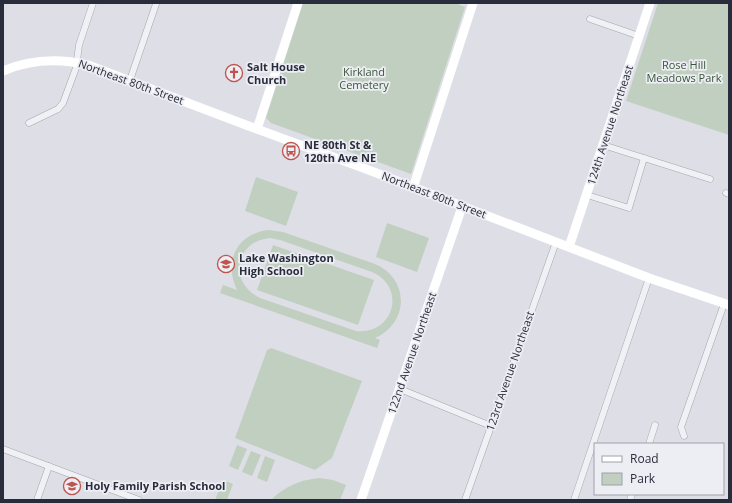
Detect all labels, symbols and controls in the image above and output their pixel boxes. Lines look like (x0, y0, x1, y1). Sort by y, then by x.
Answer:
street label: Northeast 80th Street (76, 55, 186, 108)
park label: Rose Hill Meadows Park (646, 57, 722, 85)
place label: Salt House Church (247, 59, 306, 87)
church icon: Salt House Church (224, 63, 244, 83)
street label: 124th Avenue Northeast (583, 63, 636, 187)
park label: Kirkland Cemetery (339, 64, 389, 92)
place label: NE 80th St & 120th Ave NE (304, 137, 376, 165)
bus stop icon: NE 80th St & 120th Ave NE (281, 141, 301, 161)
street label: Northeast 80th Street (380, 168, 489, 221)
place label: Lake Washington High School (239, 250, 334, 278)
school or university icon: Lake Washington High School (216, 254, 236, 274)
street label: 122nd Avenue Northeast (384, 290, 439, 416)
street label: 123rd Avenue Northeast (482, 309, 537, 433)
legend (594, 443, 724, 495)
text: Road (630, 450, 659, 467)
text: Park (630, 470, 656, 487)
school or university icon: Holy Family Parish School (62, 476, 82, 496)
place label: Holy Family Parish School (85, 478, 225, 493)

